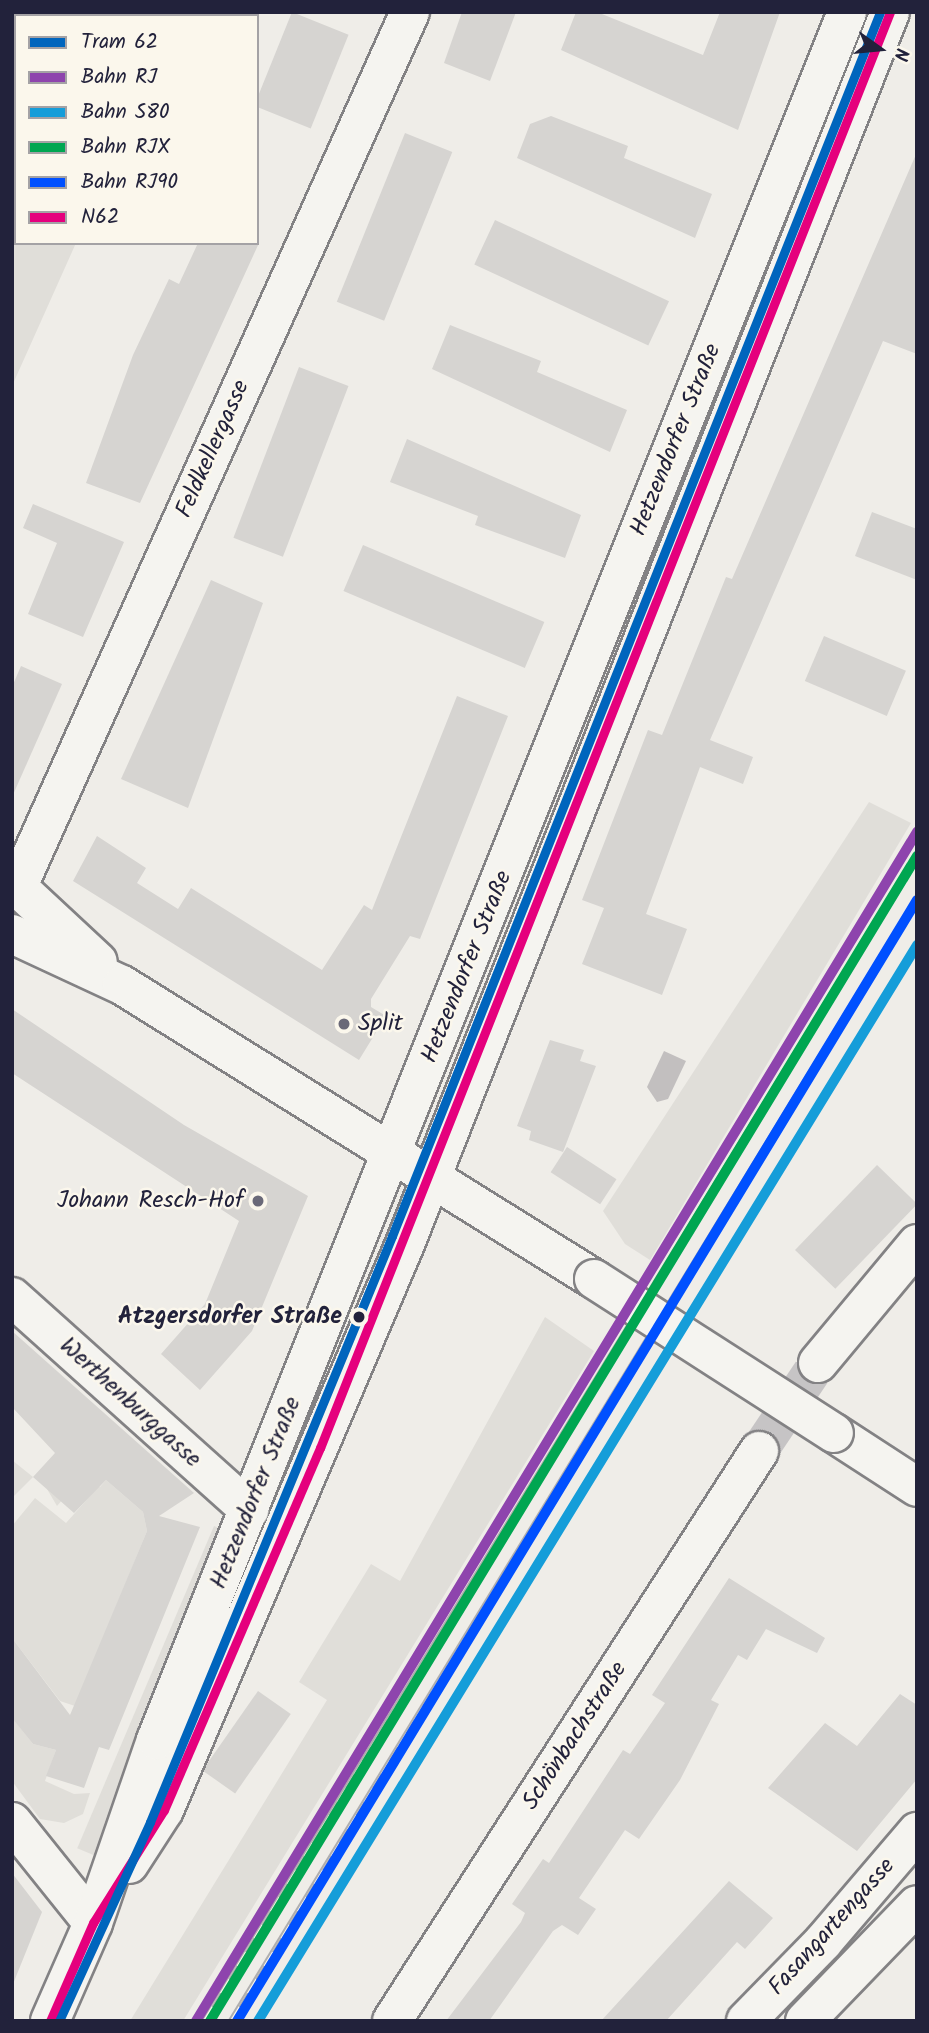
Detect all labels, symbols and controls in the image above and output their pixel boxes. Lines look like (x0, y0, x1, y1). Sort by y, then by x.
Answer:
legend (14, 14, 259, 245)
north arrow (845, 14, 915, 84)
text: Tram 62 (81, 26, 158, 59)
text: N (884, 45, 916, 64)
text: Bahn RJ (81, 61, 157, 94)
text: Bahn S80 (81, 96, 169, 129)
text: Bahn RJX (81, 131, 170, 164)
text: Bahn RJ90 (81, 166, 178, 199)
text: N62 (81, 201, 119, 234)
street label: Hetzendorfer Straße (624, 340, 728, 540)
street label: Feldkellergasse (170, 376, 256, 522)
street label: Hetzendorfer Straße (415, 867, 519, 1067)
place label: Split (358, 1010, 403, 1038)
marker: Split (336, 1016, 352, 1032)
place label: Johann Resch-Hof (57, 1187, 244, 1215)
marker: Johann Resch-Hof (250, 1193, 266, 1209)
place label: Atzgersdorfer Straße (118, 1303, 342, 1331)
marker: Atzgersdorfer Straße (348, 1306, 370, 1328)
street label: Werthenburggasse (53, 1332, 207, 1474)
street label: Hetzendorfer Straße (204, 1393, 308, 1593)
street label: Schönbachstraße (516, 1657, 634, 1815)
street label: Fasangartengasse (763, 1852, 901, 2002)

